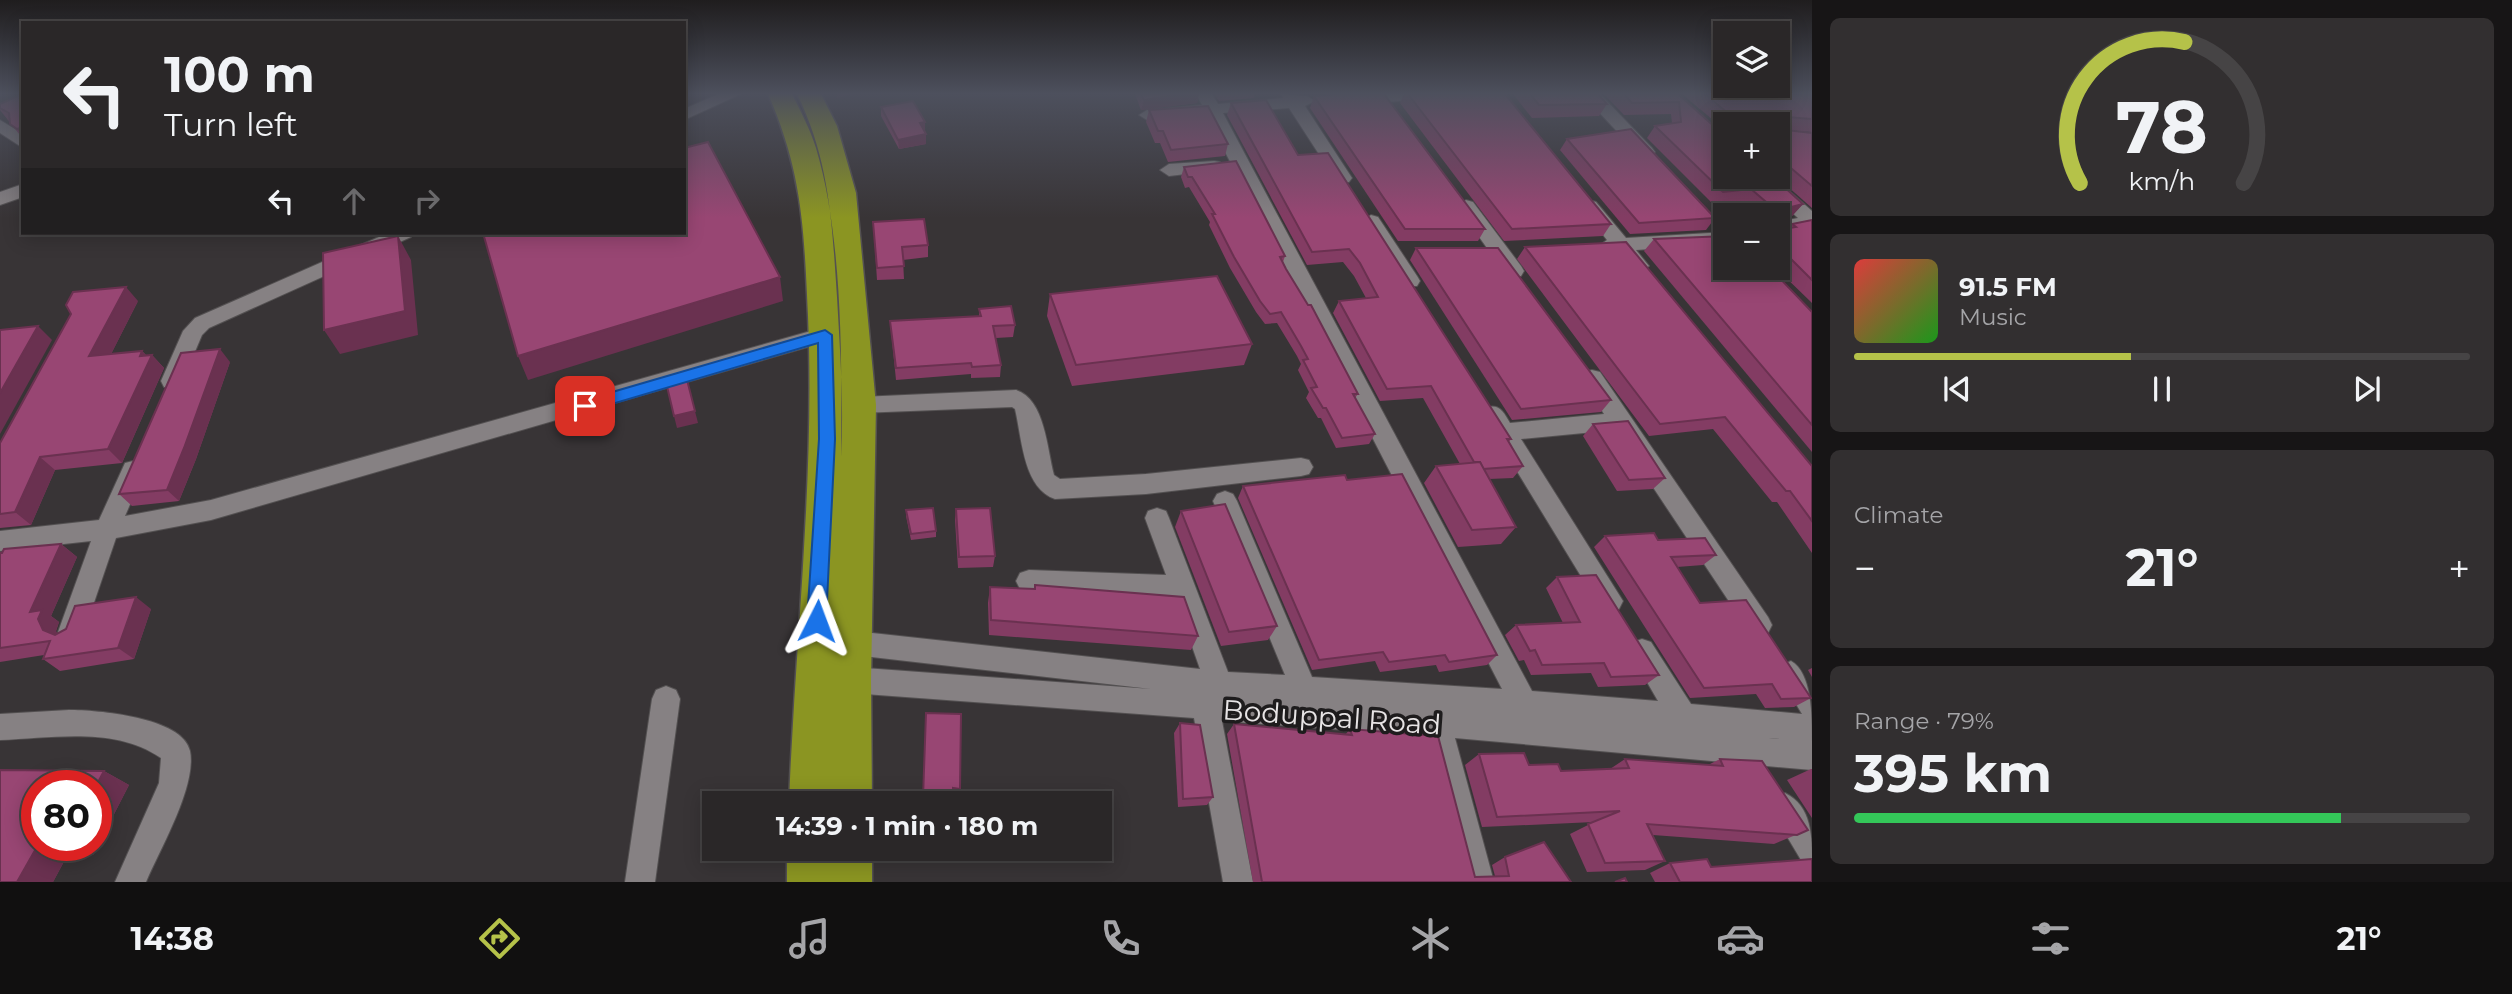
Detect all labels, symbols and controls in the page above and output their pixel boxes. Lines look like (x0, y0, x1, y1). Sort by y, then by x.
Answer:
map controls (1713, 21, 1790, 280)
button: layers (1713, 21, 1790, 98)
text: 100 m (164, 45, 315, 104)
icon: left (49, 49, 140, 140)
text: 78 (2116, 83, 2208, 171)
text: Turn left (164, 105, 298, 144)
button: + (1713, 112, 1790, 189)
text: km/h (2129, 166, 2195, 196)
icon: left (262, 182, 300, 220)
icon: ahead (335, 182, 373, 220)
icon: right (408, 182, 446, 220)
button: − (1713, 203, 1790, 280)
text: 91.5 FM (1959, 271, 2057, 303)
text: Music (1959, 303, 2027, 331)
icon: previous (1938, 370, 1976, 408)
icon: pause (2143, 370, 2181, 408)
icon: next (2348, 370, 2386, 408)
pin (555, 376, 615, 436)
icon: arrive (566, 387, 604, 425)
text: Climate (1854, 501, 1943, 529)
text: 21° (2126, 536, 2198, 599)
text: − (1854, 545, 1876, 592)
text: + (2448, 545, 2470, 592)
position arrow (780, 584, 854, 658)
street label: Boduppal Road (1222, 692, 1442, 742)
text: Range · 79% (1854, 707, 1994, 735)
text: 395 km (1854, 742, 2052, 805)
speed limit sign: 80 (21, 770, 112, 861)
text: 14:39 · 1 min · 180 m (776, 810, 1038, 842)
icon: directions (475, 914, 524, 963)
icon: music (785, 914, 834, 963)
icon: phone (1096, 914, 1145, 963)
icon: climate (1406, 914, 1455, 963)
icon: car (1716, 914, 1765, 963)
icon: filters (2026, 914, 2075, 963)
text: 14:38 (131, 919, 214, 958)
text: 21° (2337, 919, 2381, 958)

